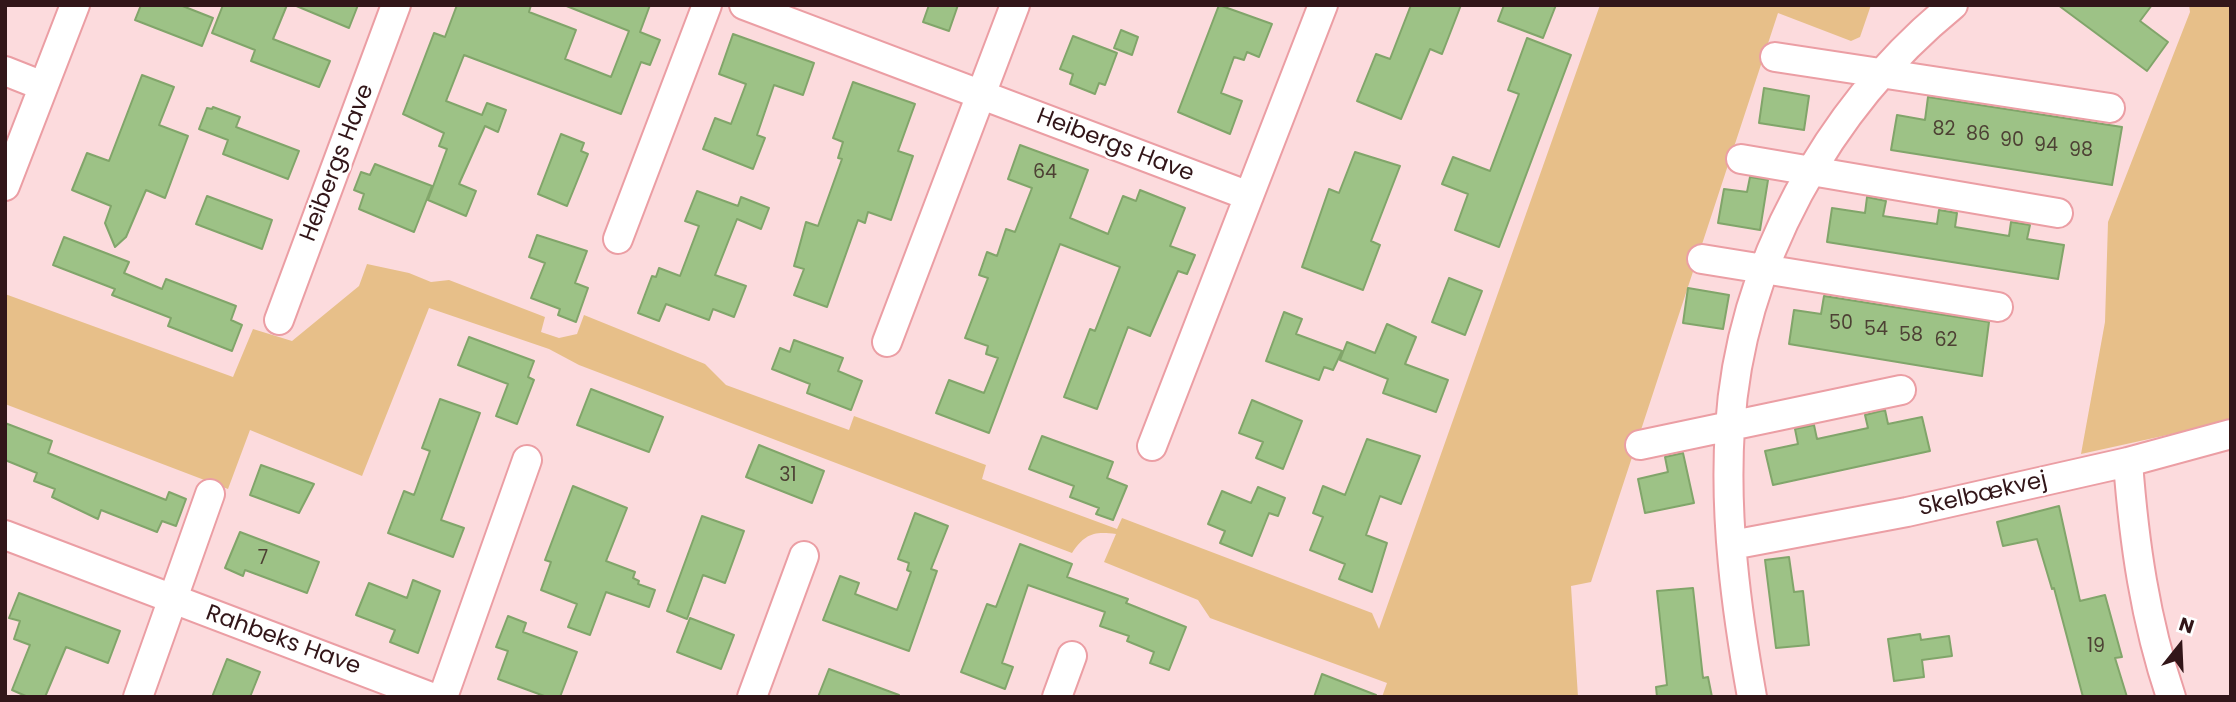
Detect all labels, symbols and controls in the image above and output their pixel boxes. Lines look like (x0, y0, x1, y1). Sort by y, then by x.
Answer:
street label: Heibergs Have (295, 80, 381, 246)
street label: Heibergs Have (1032, 103, 1198, 189)
house number: 82 (1933, 119, 1955, 141)
house number: 86 (1966, 124, 1990, 146)
house number: 90 (2000, 130, 2024, 152)
house number: 94 (2034, 135, 2058, 157)
house number: 98 (2069, 140, 2093, 162)
house number: 64 (1033, 162, 1057, 184)
house number: 50 (1829, 313, 1853, 335)
house number: 54 (1864, 319, 1888, 341)
house number: 58 (1899, 325, 1923, 347)
house number: 62 (1935, 330, 1957, 352)
house number: 31 (779, 465, 797, 487)
street label: Skelbækvej (1916, 467, 2050, 523)
house number: 7 (258, 548, 268, 570)
street label: Rahbeks Have (202, 600, 364, 682)
north arrow (2145, 611, 2215, 681)
text: N (2176, 611, 2198, 641)
house number: 19 (2087, 636, 2105, 658)

